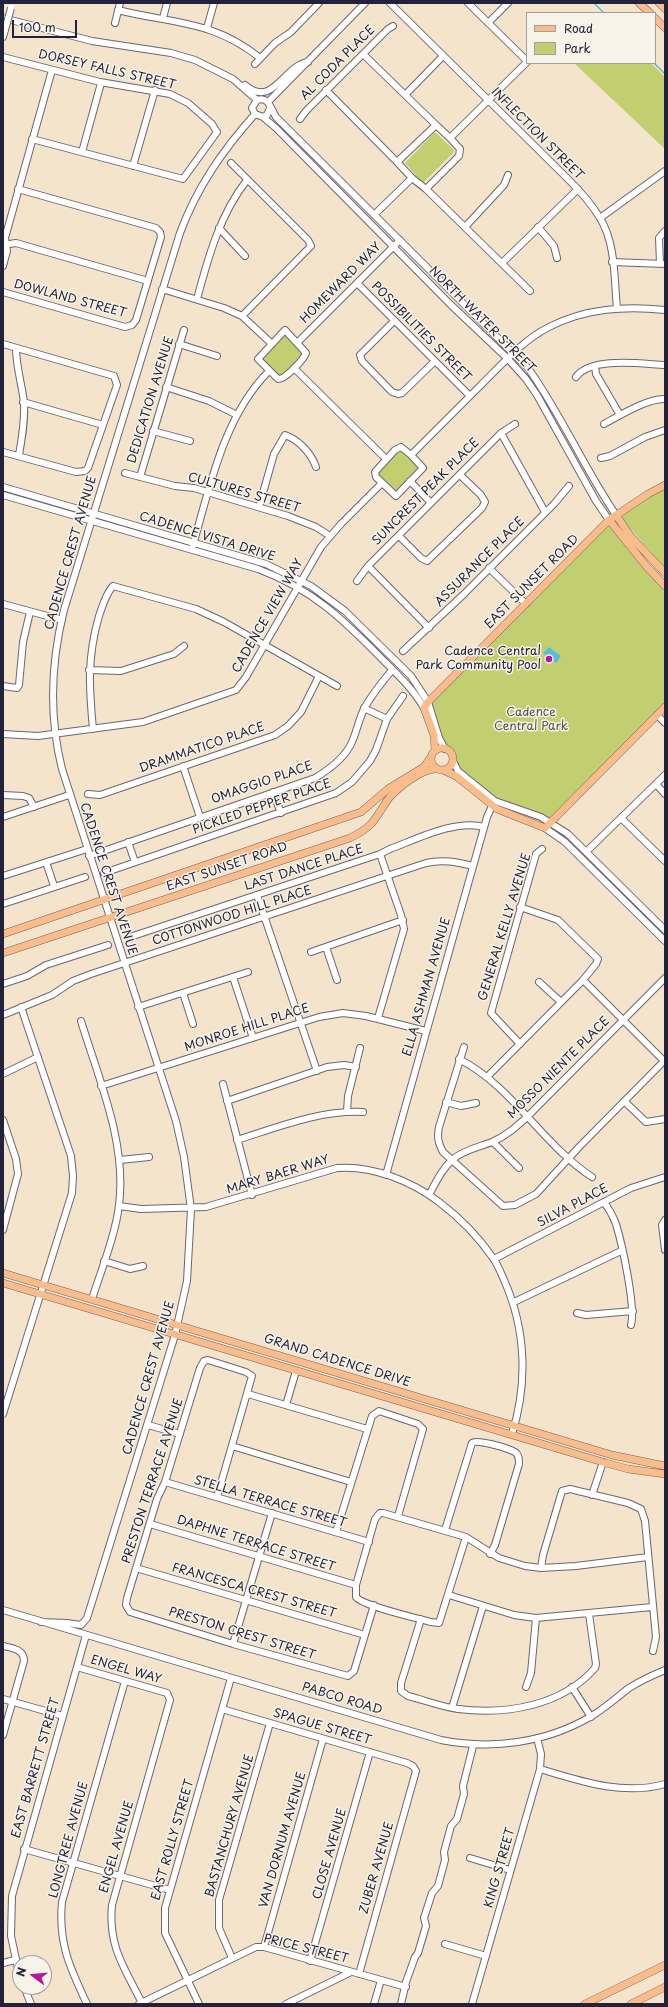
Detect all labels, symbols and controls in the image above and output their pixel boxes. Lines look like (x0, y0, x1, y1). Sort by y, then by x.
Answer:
scale bar (14, 12, 79, 38)
legend (526, 12, 656, 64)
text: 100 m (19, 18, 56, 36)
text: Road (564, 19, 593, 37)
street label: AL CODA PLACE (298, 23, 378, 103)
text: Park (564, 39, 591, 57)
street label: DORSEY FALLS STREET (37, 47, 177, 93)
street label: INFLECTION STREET (488, 85, 586, 183)
street label: HOMEWARD WAY (298, 240, 384, 326)
street label: NORTH WATER STREET (426, 264, 538, 376)
street label: DOWLAND STREET (12, 277, 128, 321)
street label: POSSIBILITIES STREET (368, 279, 474, 385)
street label: DEDICATION AVENUE (125, 335, 177, 465)
street label: SUNCREST PEAK PLACE (370, 436, 482, 548)
street label: CULTURES STREET (186, 470, 302, 516)
street label: CADENCE CREST AVENUE (42, 474, 100, 632)
street label: CADENCE VISTA DRIVE (137, 509, 277, 565)
street label: ASSURANCE PLACE (432, 514, 528, 610)
street label: EAST SUNSET ROAD (482, 532, 582, 632)
street label: CADENCE VIEW WAY (229, 556, 307, 676)
place label: Cadence Central Park Community Pool (416, 645, 541, 673)
marker: Cadence Central Park Community Pool (544, 654, 554, 664)
park label: Cadence Central Park (494, 706, 568, 734)
street label: DRAMMATICO PLACE (137, 720, 267, 776)
street label: OMAGGIO PLACE (209, 759, 315, 807)
street label: PICKLED PEPPER PLACE (191, 776, 333, 838)
street label: CADENCE CREST AVENUE (77, 801, 139, 957)
street label: EAST SUNSET ROAD (165, 840, 289, 894)
street label: LAST DANCE PLACE (243, 842, 365, 894)
street label: GENERAL KELLY AVENUE (476, 851, 534, 1003)
street label: COTTONWOOD HILL PLACE (150, 883, 314, 949)
street label: ELLA ASHMAN AVENUE (400, 916, 454, 1058)
street label: MONROE HILL PLACE (183, 1001, 311, 1055)
street label: MOSSO NIENTE PLACE (505, 1014, 613, 1122)
street label: MARY BAER WAY (225, 1153, 331, 1197)
street label: SILVA PLACE (535, 1181, 611, 1231)
street label: CADENCE CREST AVENUE (120, 1299, 178, 1457)
street label: GRAND CADENCE DRIVE (262, 1332, 412, 1390)
street label: PRESTON TERRACE AVENUE (119, 1397, 187, 1565)
street label: STELLA TERRACE STREET (192, 1473, 348, 1531)
street label: DAPHNE TERRACE STREET (175, 1513, 337, 1575)
street label: FRANCESCA CREST STREET (170, 1561, 338, 1621)
street label: PRESTON CREST STREET (167, 1605, 317, 1663)
street label: ENGEL WAY (89, 1653, 163, 1687)
street label: PABCO ROAD (300, 1680, 384, 1718)
street label: EAST BARRETT STREET (9, 1696, 63, 1840)
street label: SPAGUE STREET (271, 1706, 373, 1748)
street label: BASTANCHURY AVENUE (203, 1753, 257, 1899)
street label: VAN DORNUM AVENUE (257, 1770, 309, 1910)
street label: EAST ROLLY STREET (149, 1778, 197, 1902)
street label: LONGTREE AVENUE (47, 1780, 91, 1900)
street label: ENGEL AVENUE (97, 1799, 137, 1895)
street label: CLOSE AVENUE (310, 1807, 350, 1901)
street label: ZUBER AVENUE (357, 1820, 397, 1916)
street label: KING STREET (482, 1826, 518, 1910)
street label: PRICE STREET (262, 1931, 350, 1967)
north arrow (12, 1955, 52, 1995)
text: N (12, 1965, 30, 1978)

